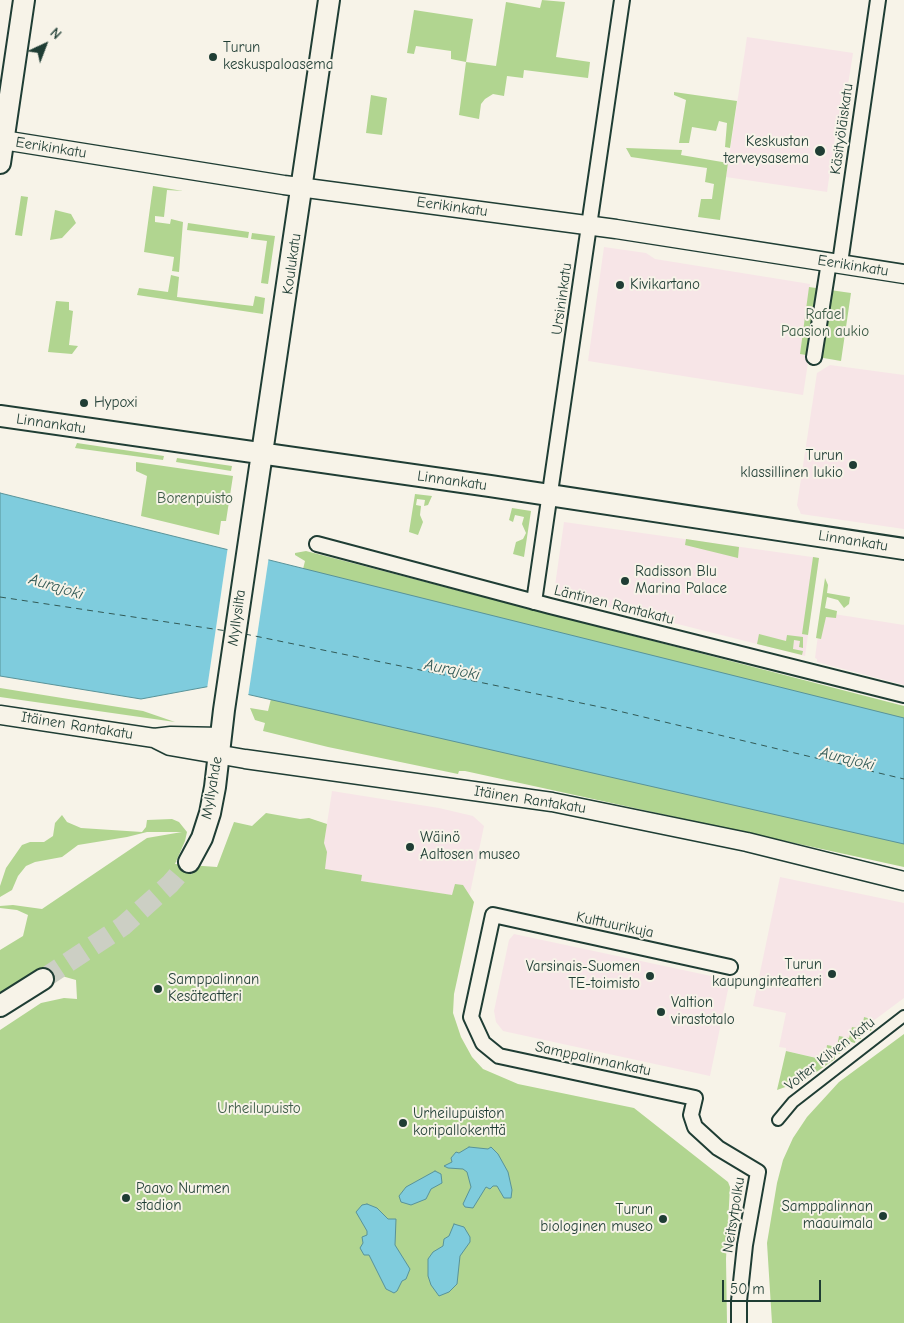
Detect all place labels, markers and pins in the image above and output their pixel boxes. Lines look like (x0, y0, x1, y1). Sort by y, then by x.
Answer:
place label: Turun keskuspaloasema (223, 39, 333, 74)
marker: Turun keskuspaloasema (207, 51, 219, 63)
place label: Keskustan terveysasema (724, 133, 809, 168)
marker: Keskustan terveysasema (813, 144, 827, 158)
place label: Kivikartano (630, 276, 700, 294)
marker: Kivikartano (614, 279, 626, 291)
place label: Hypoxi (94, 394, 138, 412)
marker: Hypoxi (78, 397, 90, 409)
place label: Turun klassillinen lukio (740, 447, 843, 482)
marker: Turun klassillinen lukio (847, 459, 859, 471)
place label: Radisson Blu Marina Palace (635, 563, 727, 598)
marker: Radisson Blu Marina Palace (619, 575, 631, 587)
place label: Wäinö Aaltosen museo (420, 829, 520, 864)
marker: Wäinö Aaltosen museo (404, 841, 416, 853)
place label: Turun kaupunginteatteri (712, 956, 822, 991)
place label: Varsinais-Suomen TE-toimisto (526, 958, 640, 993)
marker: Turun kaupunginteatteri (826, 968, 838, 980)
marker: Varsinais-Suomen TE-toimisto (644, 970, 656, 982)
place label: Samppalinnan Kesäteatteri (168, 971, 259, 1006)
marker: Samppalinnan Kesäteatteri (152, 983, 164, 995)
place label: Valtion virastotalo (671, 994, 735, 1029)
marker: Valtion virastotalo (655, 1006, 667, 1018)
place label: Urheilupuiston koripallokenttä (413, 1105, 506, 1140)
marker: Urheilupuiston koripallokenttä (397, 1117, 409, 1129)
place label: Paavo Nurmen stadion (136, 1180, 230, 1215)
marker: Paavo Nurmen stadion (120, 1192, 132, 1204)
place label: Samppalinnan maauimala (782, 1198, 873, 1233)
place label: Turun biologinen museo (540, 1201, 653, 1236)
marker: Samppalinnan maauimala (877, 1210, 889, 1222)
marker: Turun biologinen museo (657, 1213, 669, 1225)

